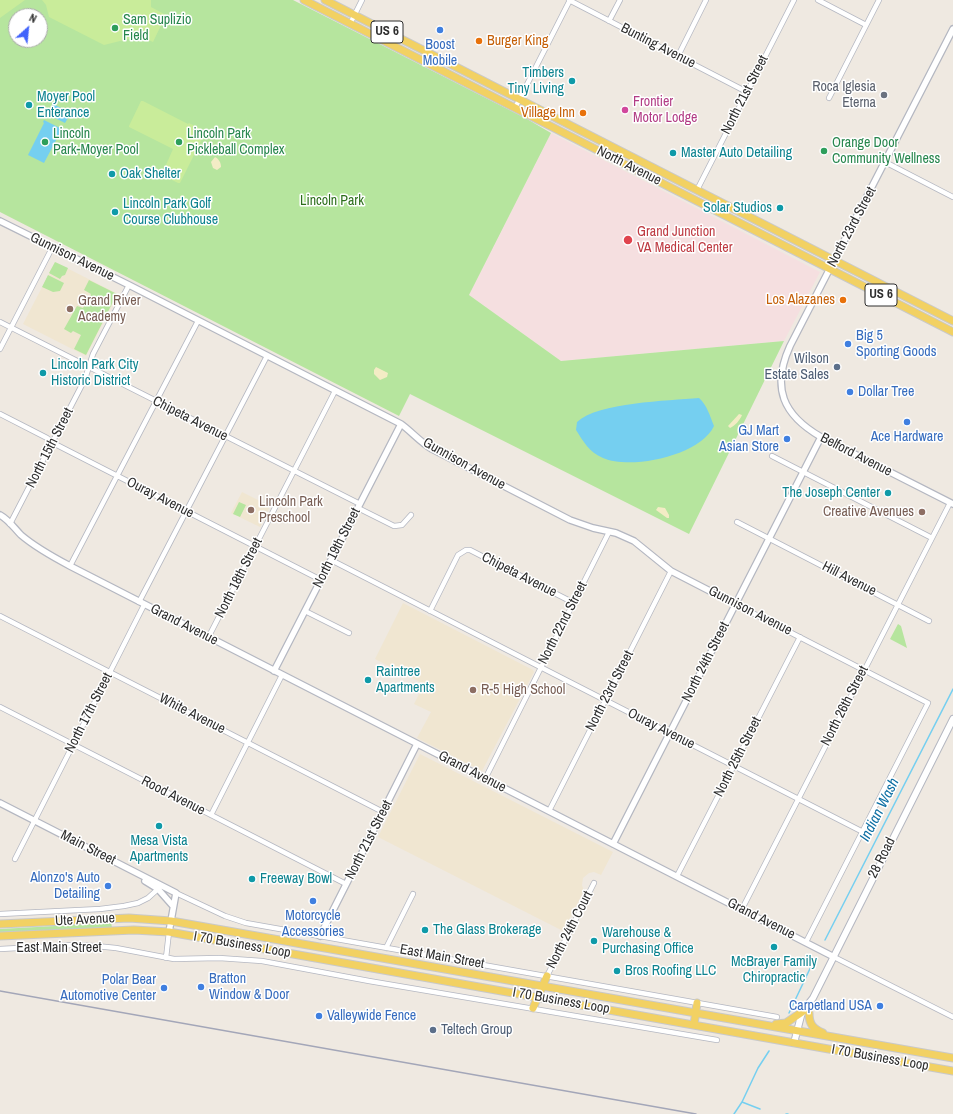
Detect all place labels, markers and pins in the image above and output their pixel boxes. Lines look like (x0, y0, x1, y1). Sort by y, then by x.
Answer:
place label: Sam Suplizio Field (123, 12, 191, 44)
marker: Sam Suplizio Field (110, 23, 120, 33)
marker: Boost Mobile (435, 25, 445, 35)
place label: Burger King (487, 33, 548, 49)
marker: Burger King (474, 36, 484, 46)
place label: Boost Mobile (423, 37, 457, 70)
place label: Timbers Tiny Living (507, 65, 564, 98)
marker: Timbers Tiny Living (567, 76, 577, 86)
place label: Roca Iglesia Eterna (812, 79, 876, 112)
place label: Moyer Pool Enterance (37, 89, 95, 122)
marker: Roca Iglesia Eterna (879, 90, 889, 100)
place label: Frontier Motor Lodge (633, 94, 697, 126)
marker: Moyer Pool Enterance (24, 100, 34, 110)
place label: Village Inn (521, 105, 575, 121)
marker: Frontier Motor Lodge (620, 105, 630, 115)
marker: Village Inn (578, 108, 588, 118)
place label: Lincoln Park-Moyer Pool (53, 126, 138, 158)
place label: Lincoln Park Pickleball Complex (187, 126, 285, 158)
place label: Orange Door Community Wellness (832, 135, 940, 168)
marker: Lincoln Park-Moyer Pool (40, 137, 50, 147)
marker: Lincoln Park Pickleball Complex (174, 137, 184, 147)
place label: Master Auto Detailing (681, 145, 792, 161)
marker: Orange Door Community Wellness (819, 146, 829, 156)
marker: Master Auto Detailing (668, 148, 678, 158)
place label: Oak Shelter (120, 166, 181, 182)
marker: Oak Shelter (107, 169, 117, 179)
place label: Lincoln Park Golf Course Clubhouse (123, 196, 218, 228)
place label: Solar Studios (703, 200, 772, 216)
marker: Solar Studios (775, 203, 785, 213)
marker: Lincoln Park Golf Course Clubhouse (110, 207, 120, 217)
place label: Grand Junction VA Medical Center (637, 224, 733, 256)
marker: Grand Junction VA Medical Center (622, 234, 634, 246)
place label: Los Alazanes (766, 292, 835, 308)
place label: Grand River Academy (78, 293, 141, 326)
marker: Los Alazanes (838, 295, 848, 305)
marker: Grand River Academy (65, 304, 75, 314)
place label: Big 5 Sporting Goods (856, 328, 936, 360)
marker: Big 5 Sporting Goods (843, 339, 853, 349)
place label: Wilson Estate Sales (765, 351, 829, 384)
place label: Lincoln Park City Historic District (51, 357, 138, 390)
marker: Wilson Estate Sales (832, 362, 842, 372)
marker: Lincoln Park City Historic District (38, 368, 48, 378)
place label: Dollar Tree (858, 384, 914, 400)
marker: Dollar Tree (845, 387, 855, 397)
marker: Ace Hardware (902, 417, 912, 427)
place label: GJ Mart Asian Store (719, 423, 779, 456)
place label: Ace Hardware (871, 429, 943, 445)
marker: GJ Mart Asian Store (782, 434, 792, 444)
place label: The Joseph Center (782, 485, 880, 501)
marker: The Joseph Center (883, 488, 893, 498)
place label: Lincoln Park Preschool (259, 494, 323, 526)
place label: Creative Avenues (823, 504, 914, 520)
marker: Lincoln Park Preschool (246, 505, 256, 515)
marker: Creative Avenues (917, 507, 927, 517)
place label: Raintree Apartments (376, 664, 435, 696)
marker: Raintree Apartments (363, 675, 373, 685)
place label: R-5 High School (481, 682, 565, 698)
marker: R-5 High School (468, 685, 478, 695)
marker: Mesa Vista Apartments (154, 821, 164, 831)
place label: Mesa Vista Apartments (130, 833, 188, 866)
place label: Alonzo's Auto Detailing (30, 870, 100, 902)
place label: Freeway Bowl (260, 871, 332, 887)
marker: Freeway Bowl (247, 874, 257, 884)
marker: Alonzo's Auto Detailing (103, 881, 113, 891)
marker: Motorcycle Accessories (308, 896, 318, 906)
place label: Motorcycle Accessories (282, 908, 344, 940)
place label: The Glass Brokerage (433, 922, 541, 938)
marker: The Glass Brokerage (420, 925, 430, 935)
place label: Warehouse & Purchasing Office (602, 925, 694, 958)
marker: Warehouse & Purchasing Office (589, 936, 599, 946)
marker: McBrayer Family Chiropractic (769, 942, 779, 952)
place label: McBrayer Family Chiropractic (731, 954, 817, 986)
place label: Bros Roofing LLC (625, 963, 716, 979)
marker: Bros Roofing LLC (612, 966, 622, 976)
place label: Bratton Window & Door (209, 971, 289, 1004)
place label: Polar Bear Automotive Center (60, 972, 156, 1004)
marker: Bratton Window & Door (196, 982, 206, 992)
marker: Polar Bear Automotive Center (159, 983, 169, 993)
place label: Carpetland USA (789, 998, 872, 1014)
marker: Carpetland USA (875, 1001, 885, 1011)
place label: Valleywide Fence (327, 1008, 416, 1024)
marker: Valleywide Fence (314, 1011, 324, 1021)
place label: Teltech Group (441, 1022, 512, 1038)
marker: Teltech Group (428, 1025, 438, 1035)

